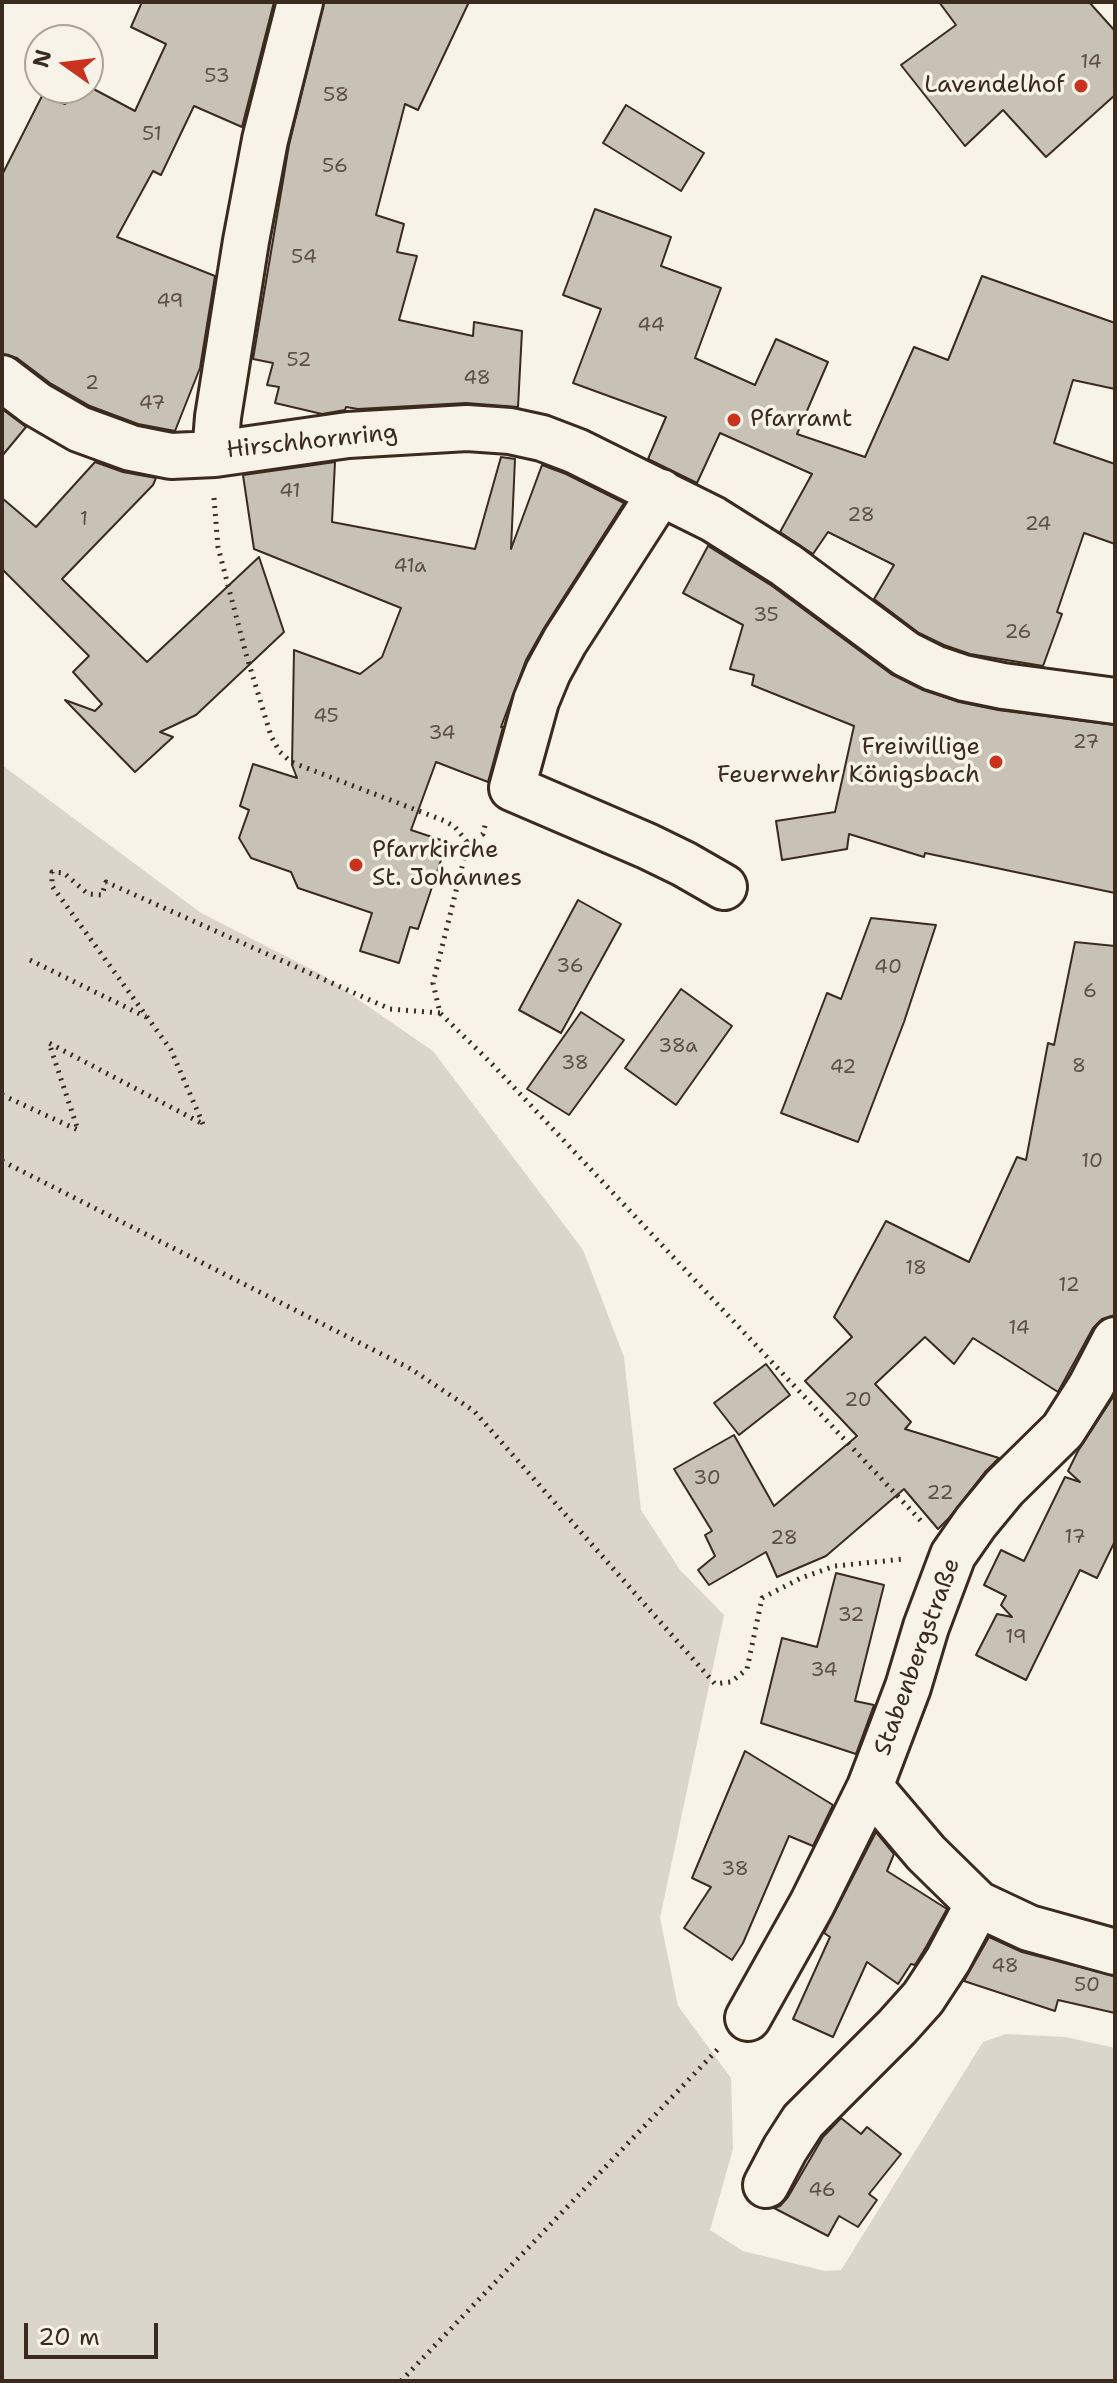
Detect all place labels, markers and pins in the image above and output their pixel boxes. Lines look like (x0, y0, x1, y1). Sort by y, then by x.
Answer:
place label: Lavendelhof (924, 72, 1065, 100)
marker: Lavendelhof (1072, 77, 1090, 95)
place label: Pfarramt (750, 406, 852, 434)
marker: Pfarramt (725, 411, 743, 429)
place label: Freiwillige Feuerwehr Königsbach (717, 734, 980, 790)
marker: Freiwillige Feuerwehr Königsbach (987, 753, 1005, 771)
place label: Pfarrkirche St. Johannes (372, 837, 522, 893)
marker: Pfarrkirche St. Johannes (347, 856, 365, 874)

